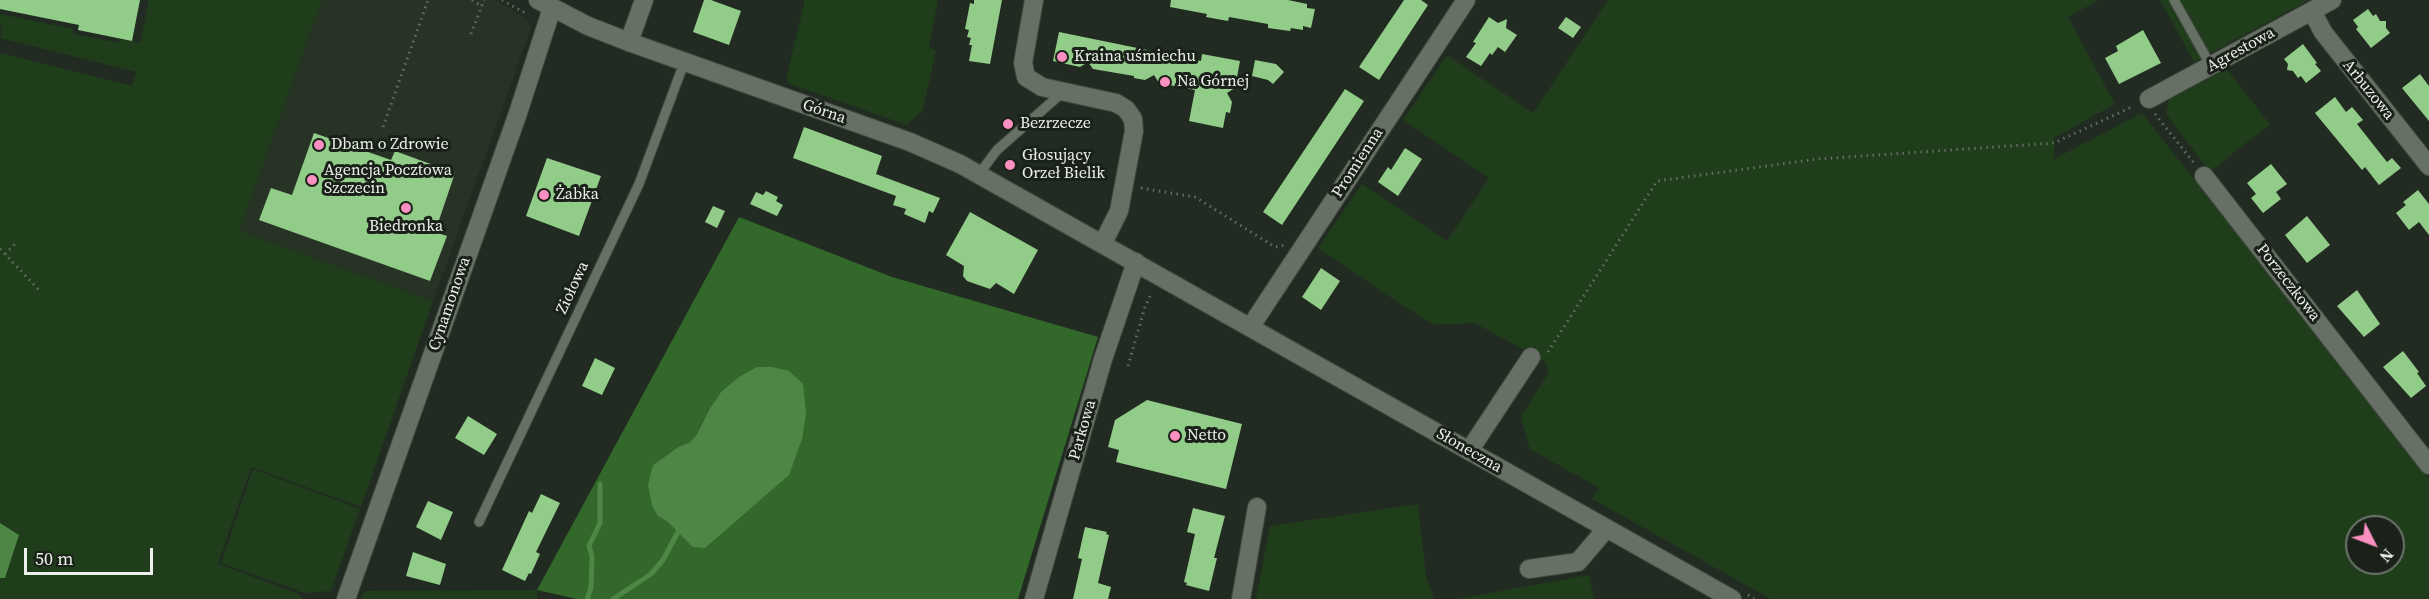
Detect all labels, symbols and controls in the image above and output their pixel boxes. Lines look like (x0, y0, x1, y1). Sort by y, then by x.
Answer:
street label: Agrestowa (2204, 23, 2278, 77)
place label: Kraina uśmiechu (1074, 47, 1196, 67)
marker: Kraina uśmiechu (1055, 50, 1069, 64)
street label: Arbuzowa (2338, 56, 2398, 124)
place label: Na Górnej (1177, 72, 1249, 92)
marker: Na Górnej (1158, 75, 1172, 89)
street label: Górna (800, 96, 848, 128)
place label: Bezrzecze (1020, 114, 1091, 134)
marker: Bezrzecze (1001, 117, 1015, 131)
street label: Promienna (1328, 124, 1388, 202)
place label: Dbam o Zdrowie (331, 135, 449, 155)
marker: Dbam o Zdrowie (312, 138, 326, 152)
place label: Głosujący Orzeł Bielik (1022, 146, 1105, 184)
marker: Głosujący Orzeł Bielik (1003, 158, 1017, 172)
place label: Agencja Pocztowa Szczecin (324, 161, 452, 199)
marker: Agencja Pocztowa Szczecin (305, 173, 319, 187)
place label: Żabka (556, 185, 599, 205)
marker: Żabka (537, 188, 551, 202)
marker: Biedronka (399, 201, 413, 215)
place label: Biedronka (369, 217, 443, 237)
street label: Porzeczkowa (2252, 241, 2324, 325)
street label: Cynamonowa (425, 255, 475, 353)
street label: Ziołowa (552, 259, 594, 317)
street label: Parkowa (1065, 398, 1101, 462)
street label: Słoneczna (1433, 425, 1505, 477)
place label: Netto (1187, 426, 1226, 446)
marker: Netto (1168, 429, 1182, 443)
north arrow (2345, 515, 2405, 575)
scale bar (27, 536, 156, 574)
text: N (2375, 544, 2399, 567)
text: 50 m (35, 546, 73, 571)

